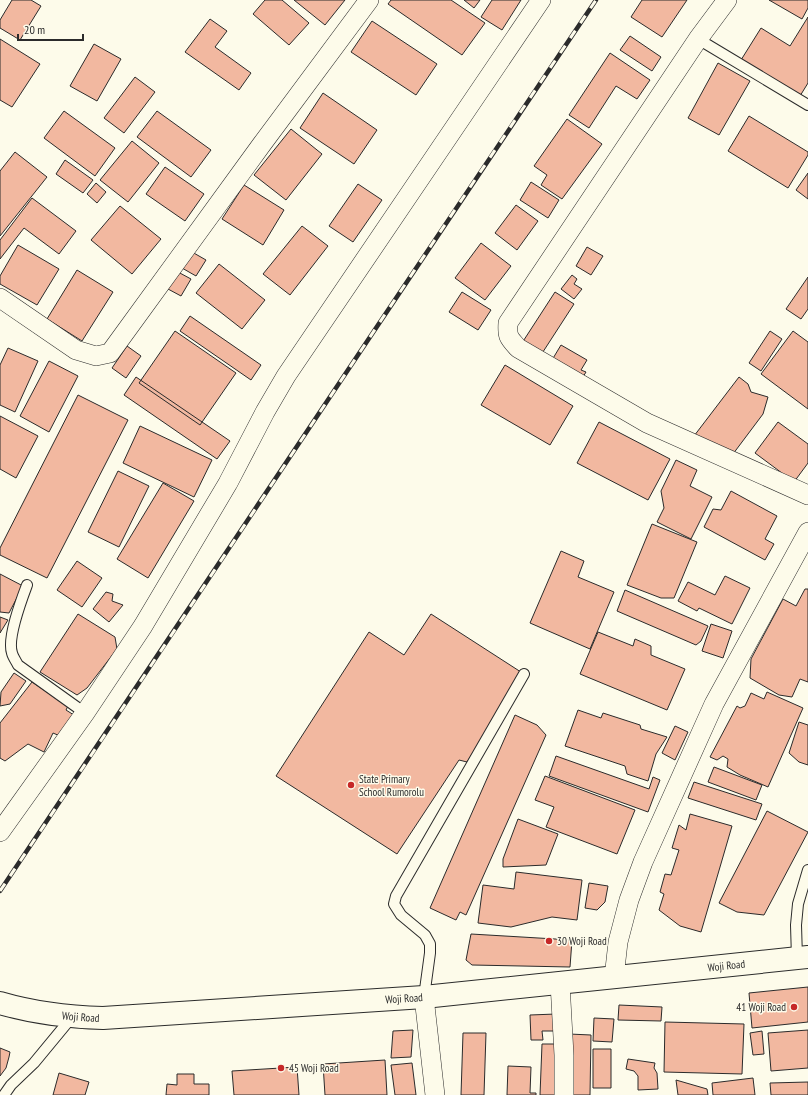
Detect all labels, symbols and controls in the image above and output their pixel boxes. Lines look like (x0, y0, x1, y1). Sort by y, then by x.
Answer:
scale bar (18, 16, 83, 42)
text: 20 m (24, 22, 45, 37)
place label: State Primary School Rumorolu (359, 772, 424, 799)
marker: State Primary School Rumorolu (346, 780, 356, 790)
place label: 30 Woji Road (557, 934, 607, 948)
marker: 30 Woji Road (544, 936, 554, 946)
street label: Woji Road (707, 957, 746, 974)
street label: Woji Road (385, 990, 423, 1007)
place label: 41 Woji Road (736, 1000, 786, 1014)
marker: 41 Woji Road (789, 1002, 799, 1012)
street label: Woji Road (61, 1008, 100, 1025)
place label: 45 Woji Road (289, 1061, 339, 1075)
marker: 45 Woji Road (276, 1063, 286, 1073)

